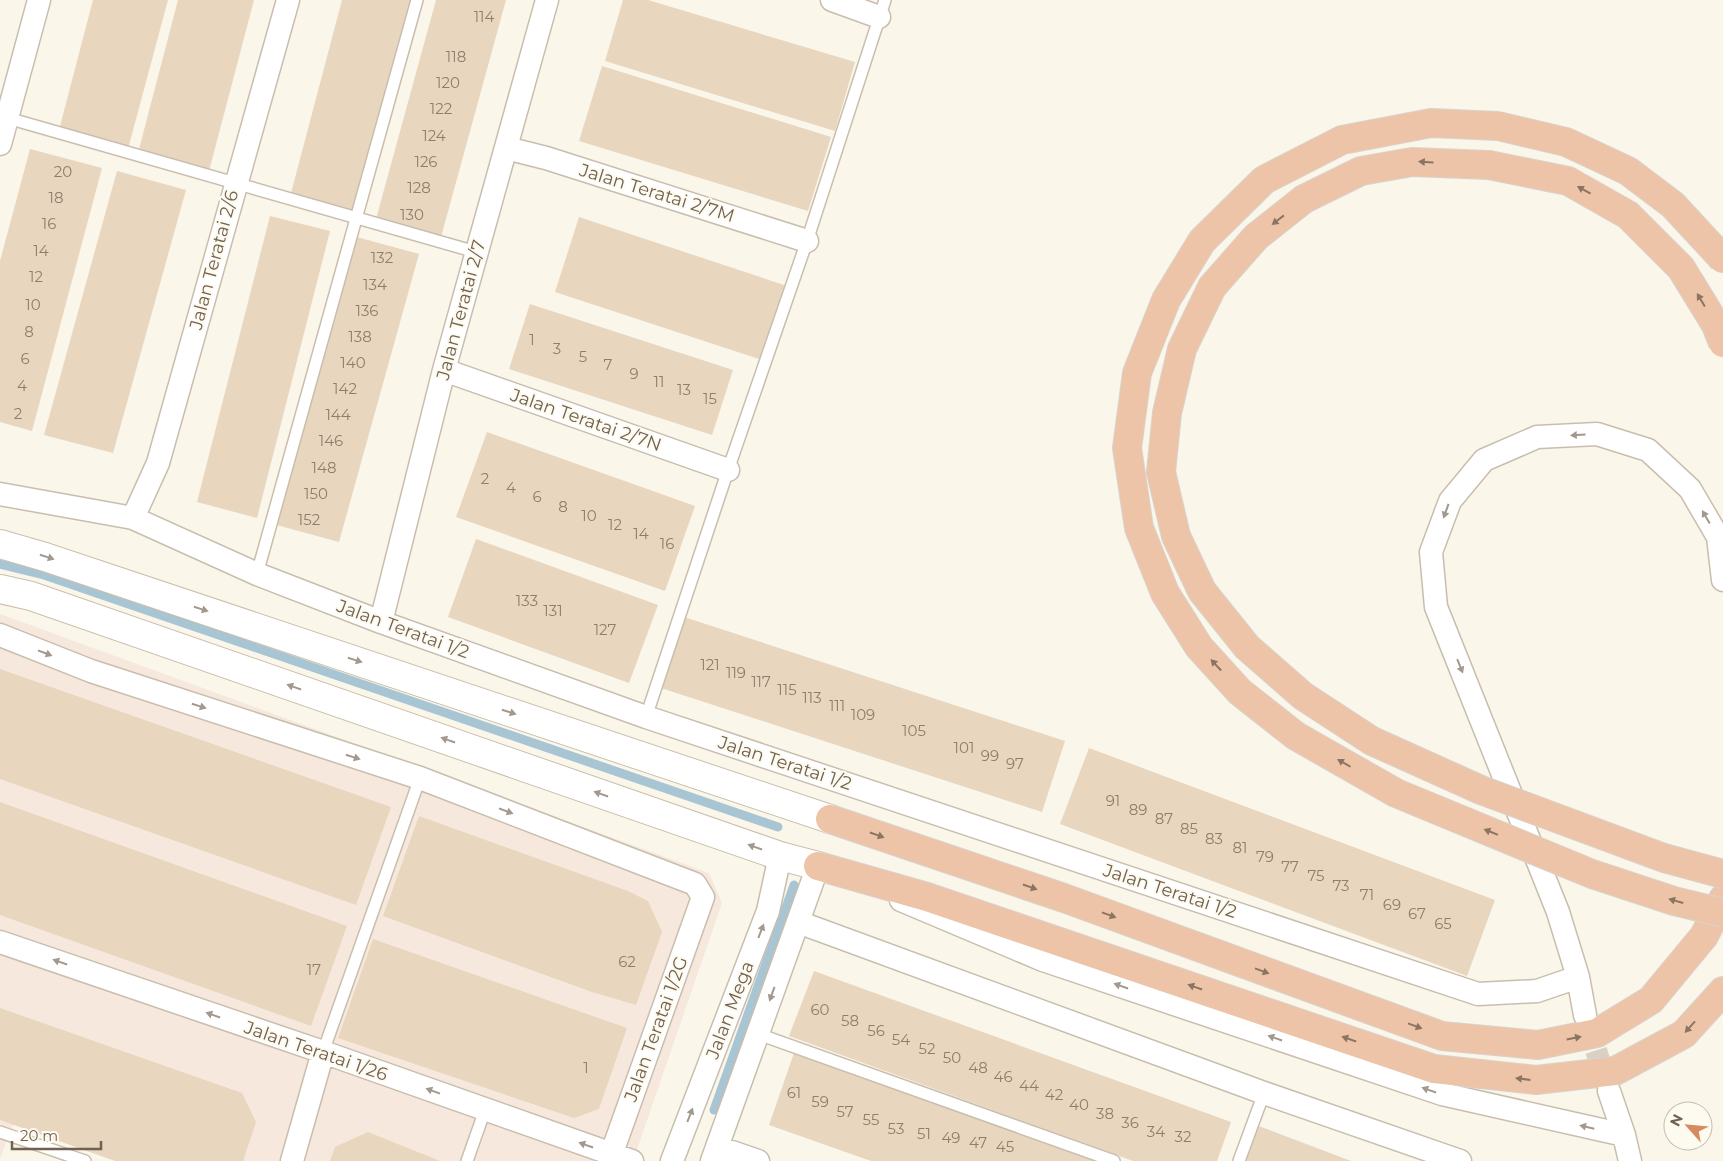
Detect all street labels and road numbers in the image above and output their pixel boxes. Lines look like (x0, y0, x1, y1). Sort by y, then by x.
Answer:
street label: Jalan Teratai 2/7M (576, 159, 737, 227)
street label: Jalan Teratai 2/6 (185, 188, 243, 333)
street label: Jalan Teratai 2/7 (432, 238, 490, 383)
street label: Jalan Teratai 2/7N (507, 383, 664, 456)
street label: Jalan Teratai 1/2 (333, 595, 472, 663)
street label: Jalan Teratai 1/2 (714, 731, 855, 795)
street label: Jalan Teratai 1/2 (1099, 859, 1240, 923)
street label: Jalan Teratai 1/2G (619, 953, 693, 1106)
street label: Jalan Mega (701, 958, 759, 1063)
street label: Jalan Teratai 1/26 (241, 1016, 391, 1086)

